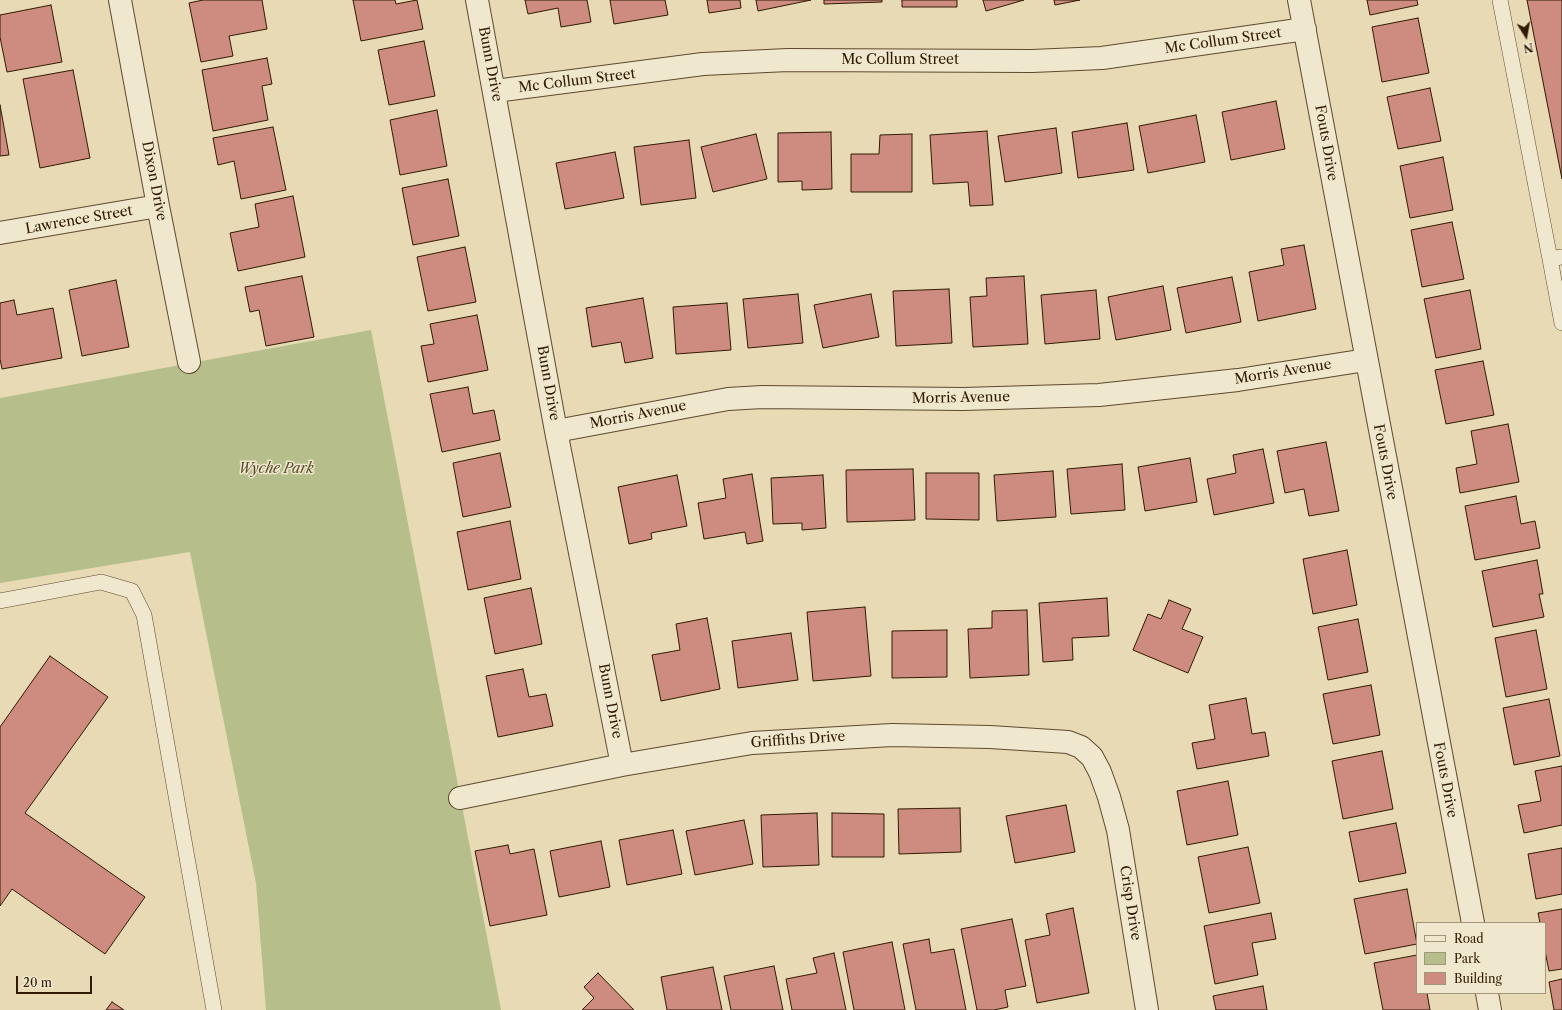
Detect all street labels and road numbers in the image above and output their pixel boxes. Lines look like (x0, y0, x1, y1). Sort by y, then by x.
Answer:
street label: Mc Collum Street (1164, 24, 1282, 58)
street label: Bunn Drive (474, 25, 506, 103)
street label: Mc Collum Street (841, 52, 959, 68)
street label: Mc Collum Street (518, 65, 636, 97)
street label: Fouts Drive (1311, 104, 1341, 182)
street label: Dixon Drive (138, 140, 170, 222)
street label: Lawrence Street (24, 202, 134, 238)
street label: Bunn Drive (533, 344, 563, 422)
street label: Morris Avenue (1233, 356, 1333, 388)
street label: Morris Avenue (912, 389, 1010, 407)
street label: Morris Avenue (588, 397, 688, 433)
street label: Fouts Drive (1369, 423, 1401, 501)
street label: Bunn Drive (594, 662, 626, 740)
street label: Griffiths Drive (750, 728, 846, 752)
street label: Fouts Drive (1429, 741, 1461, 819)
street label: Crisp Drive (1116, 864, 1144, 942)

